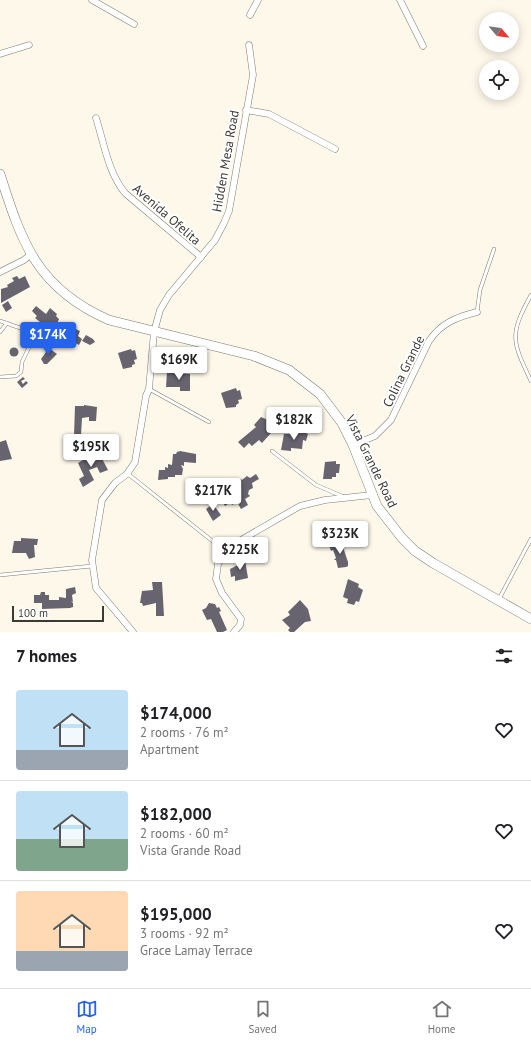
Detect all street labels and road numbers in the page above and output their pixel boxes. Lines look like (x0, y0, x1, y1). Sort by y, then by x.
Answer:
street label: Hidden Mesa Road (208, 109, 243, 213)
street label: Avenida Ofelita (129, 180, 204, 249)
street label: Colina Grande (379, 333, 428, 410)
street label: Vista Grande Road (341, 411, 401, 510)

